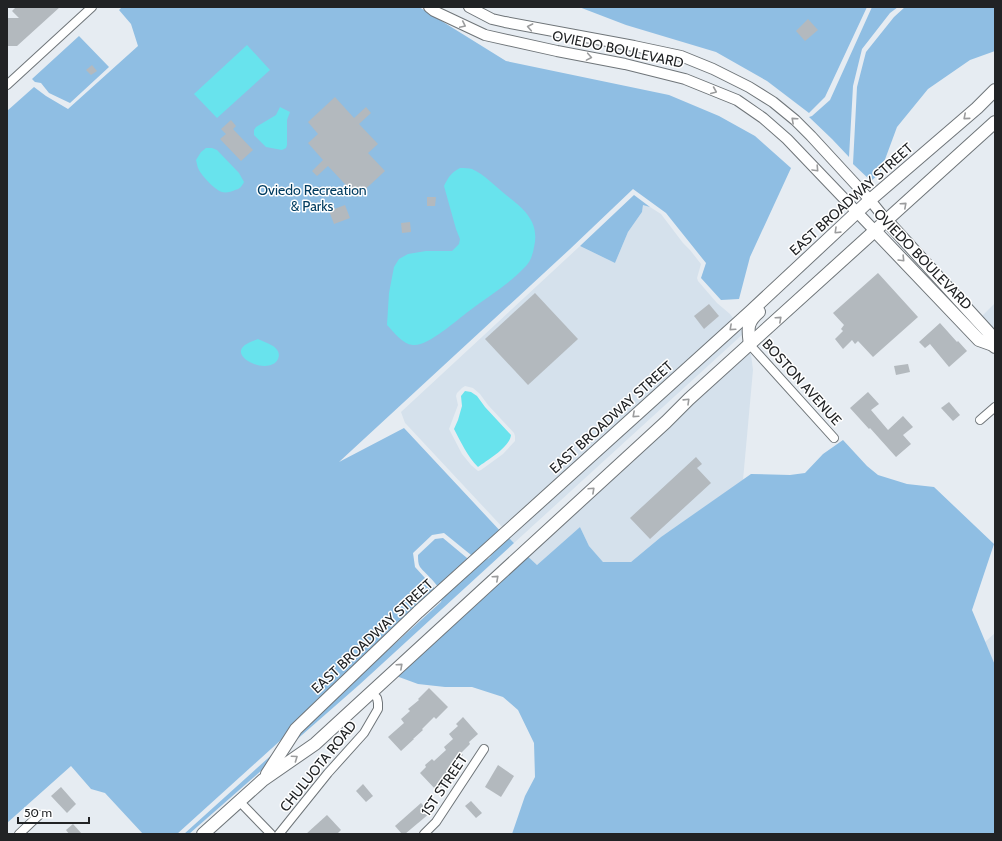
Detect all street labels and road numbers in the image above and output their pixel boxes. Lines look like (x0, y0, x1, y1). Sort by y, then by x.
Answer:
street label: OVIEDO BOULEVARD (551, 26, 685, 72)
street label: EAST BROADWAY STREET (786, 138, 917, 259)
street label: OVIEDO BOULEVARD (870, 205, 976, 313)
street label: BOSTON AVENUE (758, 335, 846, 429)
street label: EAST BROADWAY STREET (546, 356, 677, 477)
street label: EAST BROADWAY STREET (307, 575, 437, 697)
street label: CHULUOTA ROAD (276, 717, 360, 815)
street label: 1ST STREET (417, 750, 471, 819)

